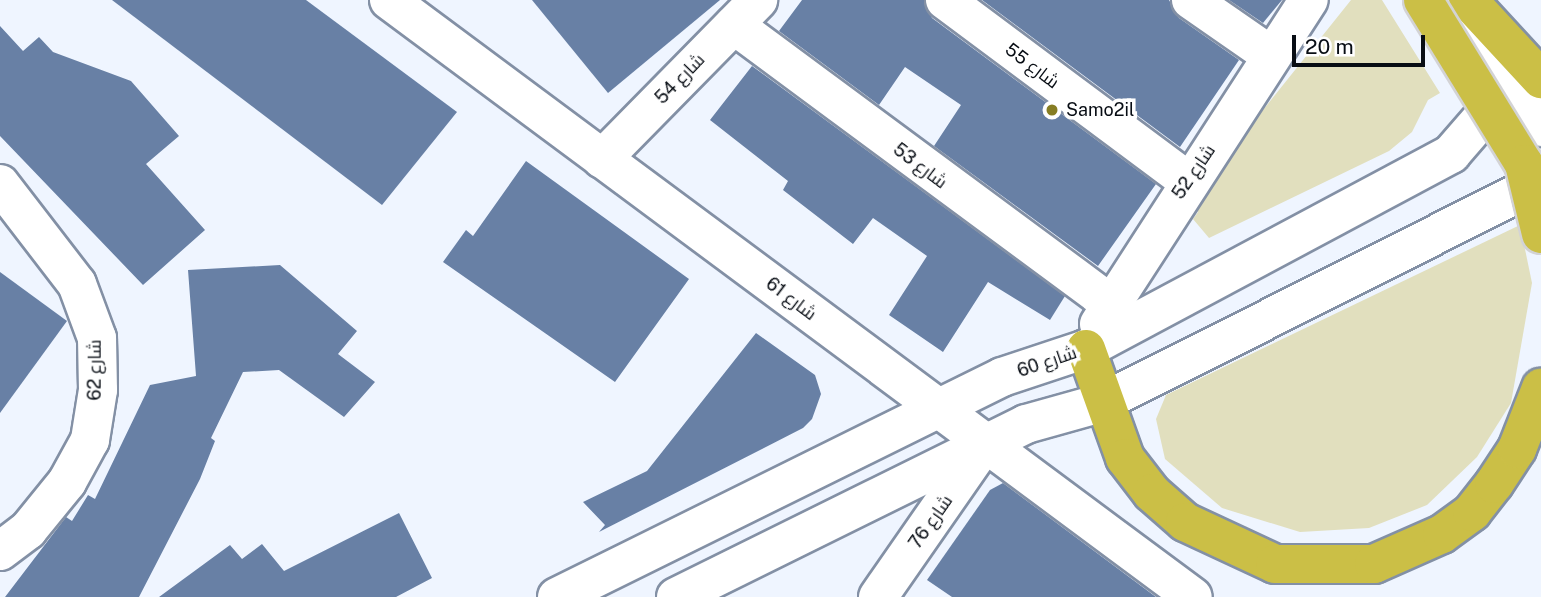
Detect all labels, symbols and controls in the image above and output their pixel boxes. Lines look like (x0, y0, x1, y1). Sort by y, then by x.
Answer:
scale bar (1296, 21, 1429, 65)
text: 20 m (1305, 34, 1354, 59)
street label: شارع 55 (1001, 39, 1063, 93)
street label: شارع 54 (651, 49, 709, 109)
place label: Samo2il (1066, 99, 1134, 121)
marker: Samo2il (1044, 102, 1060, 118)
street label: شارع 53 (889, 139, 951, 193)
street label: شارع 52 (1168, 140, 1220, 204)
street label: شارع 61 (761, 273, 821, 325)
street label: شارع 62 (84, 339, 106, 401)
street label: شارع 60 (1014, 342, 1080, 382)
street label: شارع 76 (905, 491, 957, 553)

